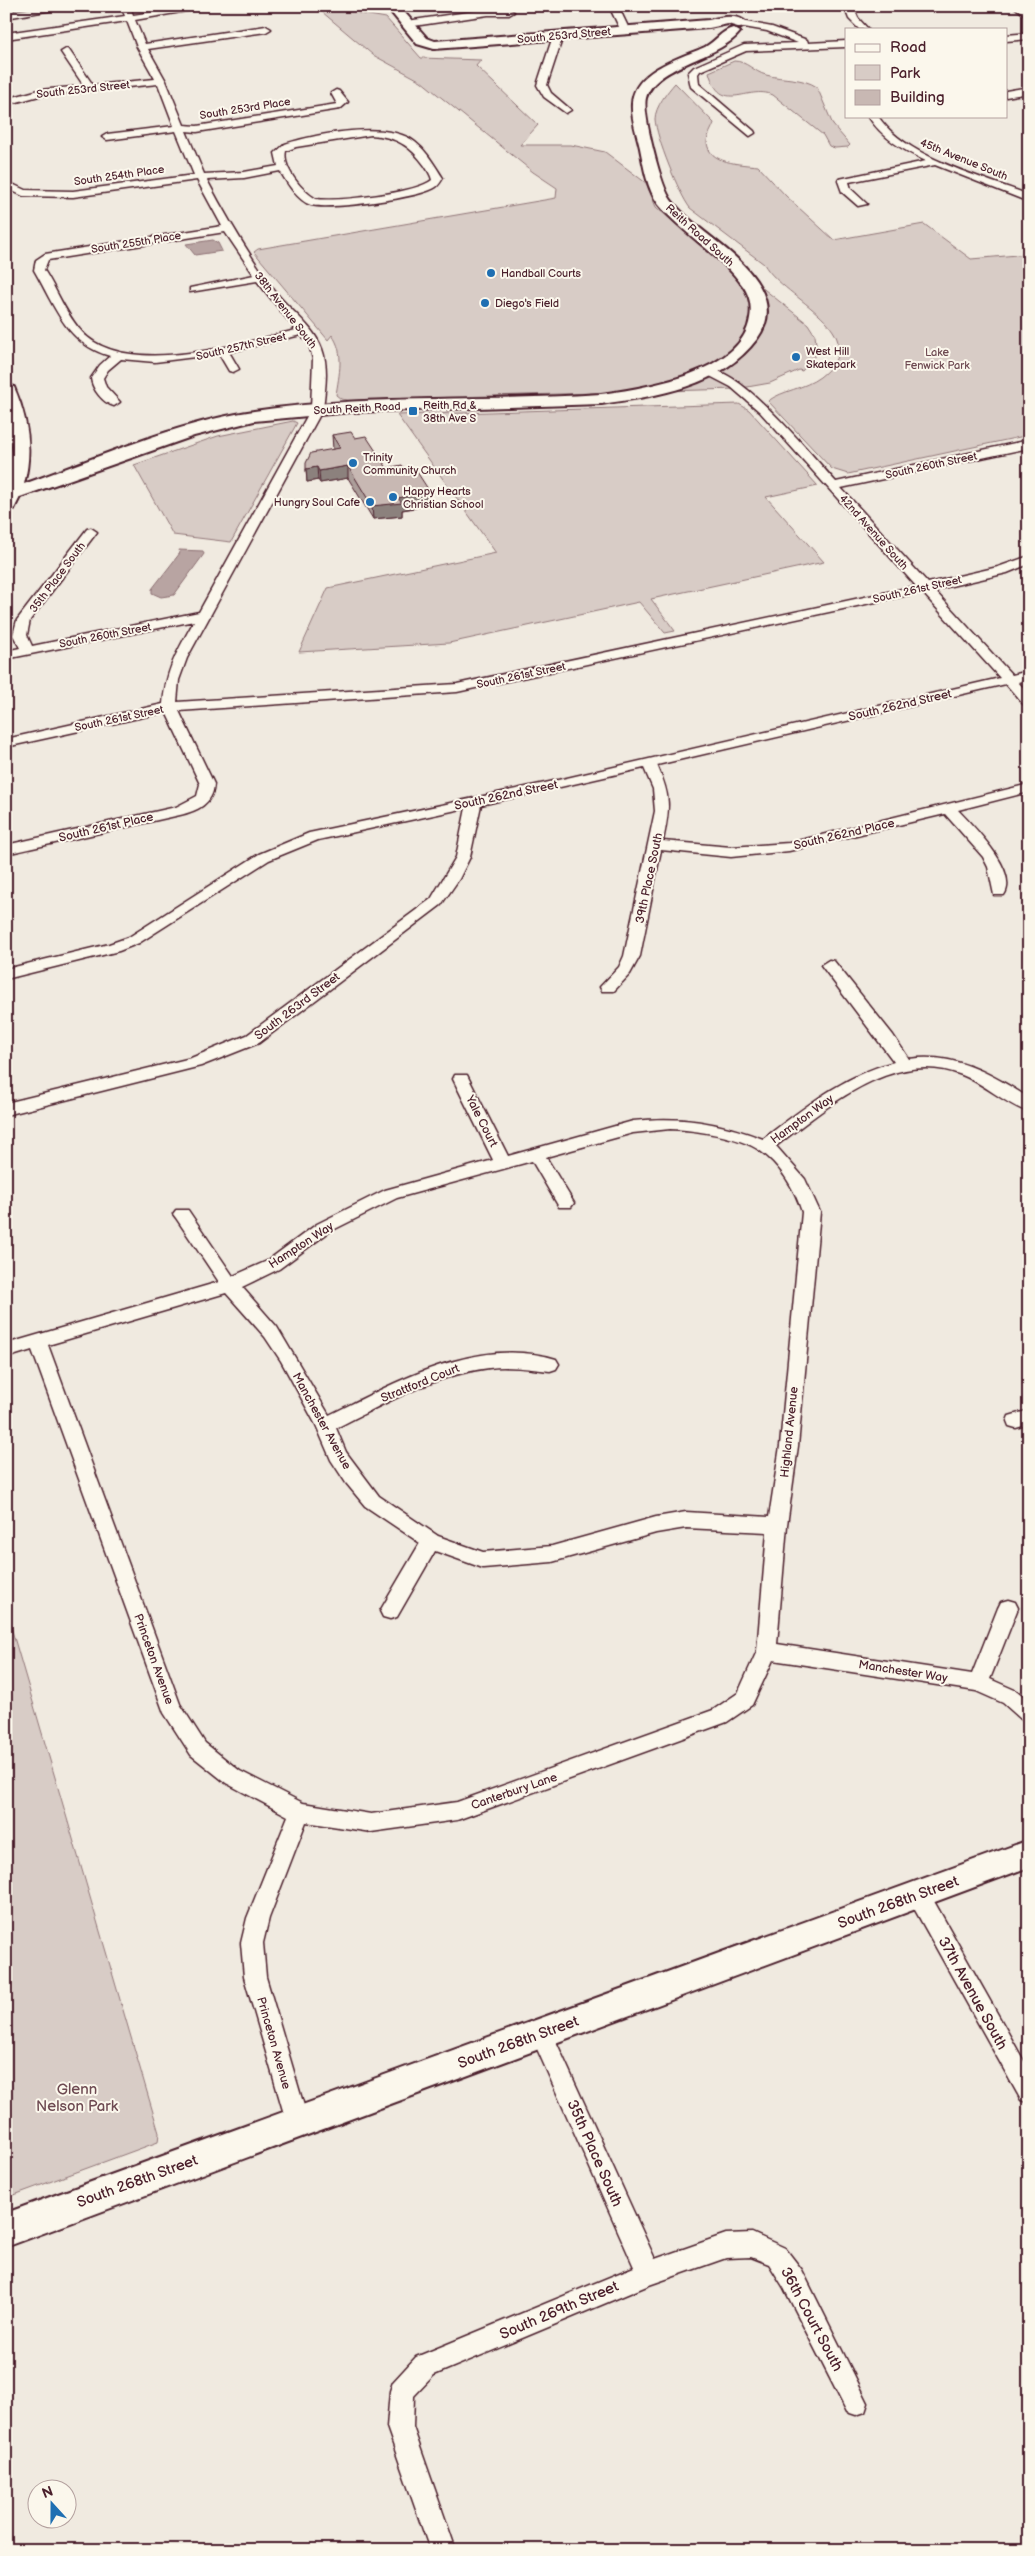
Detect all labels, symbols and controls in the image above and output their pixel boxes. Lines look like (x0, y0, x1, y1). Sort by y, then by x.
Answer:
street label: South 253rd Street (517, 25, 612, 46)
legend (845, 28, 1008, 118)
text: Road (890, 38, 926, 57)
text: Park (890, 64, 921, 83)
street label: South 253rd Street (36, 78, 131, 101)
text: Building (890, 88, 945, 107)
street label: South 253rd Place (199, 95, 292, 122)
street label: 45th Avenue South (918, 136, 1010, 183)
street label: South 254th Place (73, 163, 166, 188)
street label: Reith Road South (663, 201, 736, 269)
street label: South 255th Place (90, 229, 182, 256)
marker: Handball Courts (485, 267, 497, 279)
place label: Handball Courts (501, 267, 582, 280)
street label: 38th Avenue South (252, 269, 320, 351)
marker: Diego's Field (479, 297, 491, 309)
place label: Diego's Field (495, 297, 559, 310)
street label: South 257th Street (195, 330, 288, 363)
place label: West Hill Skatepark (806, 345, 856, 371)
park label: Lake Fenwick Park (904, 346, 970, 372)
marker: West Hill Skatepark (790, 351, 802, 363)
place label: Reith Rd & 38th Ave S (423, 399, 477, 425)
street label: South Reith Road (313, 400, 401, 417)
marker: Reith Rd & 38th Ave S (407, 405, 419, 417)
street label: South 260th Street (884, 449, 979, 482)
place label: Trinity Community Church (363, 451, 456, 477)
marker: Trinity Community Church (347, 457, 359, 469)
place label: Happy Hearts Christian School (403, 485, 484, 511)
marker: Happy Hearts Christian School (387, 491, 399, 503)
street label: 42nd Avenue South (836, 492, 911, 573)
place label: Hungry Soul Cafe (274, 496, 360, 509)
marker: Hungry Soul Cafe (364, 496, 376, 508)
street label: 35th Place South (27, 540, 88, 615)
street label: South 261st Street (872, 573, 963, 606)
street label: South 260th Street (58, 620, 153, 651)
street label: South 261st Street (475, 660, 567, 691)
street label: South 262nd Street (847, 686, 953, 725)
street label: South 261st Street (73, 703, 165, 734)
street label: South 262nd Street (453, 777, 559, 814)
street label: South 261st Place (57, 809, 155, 846)
street label: South 262nd Place (792, 816, 896, 853)
street label: 39th Place South (633, 831, 666, 925)
street label: South 263rd Street (252, 969, 343, 1043)
street label: Hampton Way (768, 1091, 837, 1147)
street label: Yale Court (462, 1092, 501, 1150)
street label: Hampton Way (266, 1219, 337, 1272)
street label: Strattford Court (379, 1361, 462, 1406)
street label: Manchester Avenue (289, 1370, 354, 1472)
street label: Highland Avenue (777, 1386, 802, 1478)
street label: Princeton Avenue (130, 1612, 177, 1707)
street label: Manchester Way (857, 1657, 949, 1686)
street label: Canterbury Lane (469, 1770, 559, 1813)
street label: South 268th Street (835, 1872, 962, 1933)
street label: 37th Avenue South (934, 1933, 1011, 2053)
street label: Princeton Avenue (253, 1995, 294, 2091)
street label: South 268th Street (455, 2012, 582, 2073)
park label: Glenn Nelson Park (36, 2080, 119, 2116)
street label: 35th Place South (562, 2097, 627, 2210)
street label: South 268th Street (74, 2151, 201, 2212)
street label: 36th Court South (776, 2264, 847, 2375)
street label: South 269th Street (497, 2277, 622, 2344)
north arrow (28, 2478, 78, 2528)
text: N (40, 2483, 55, 2502)

